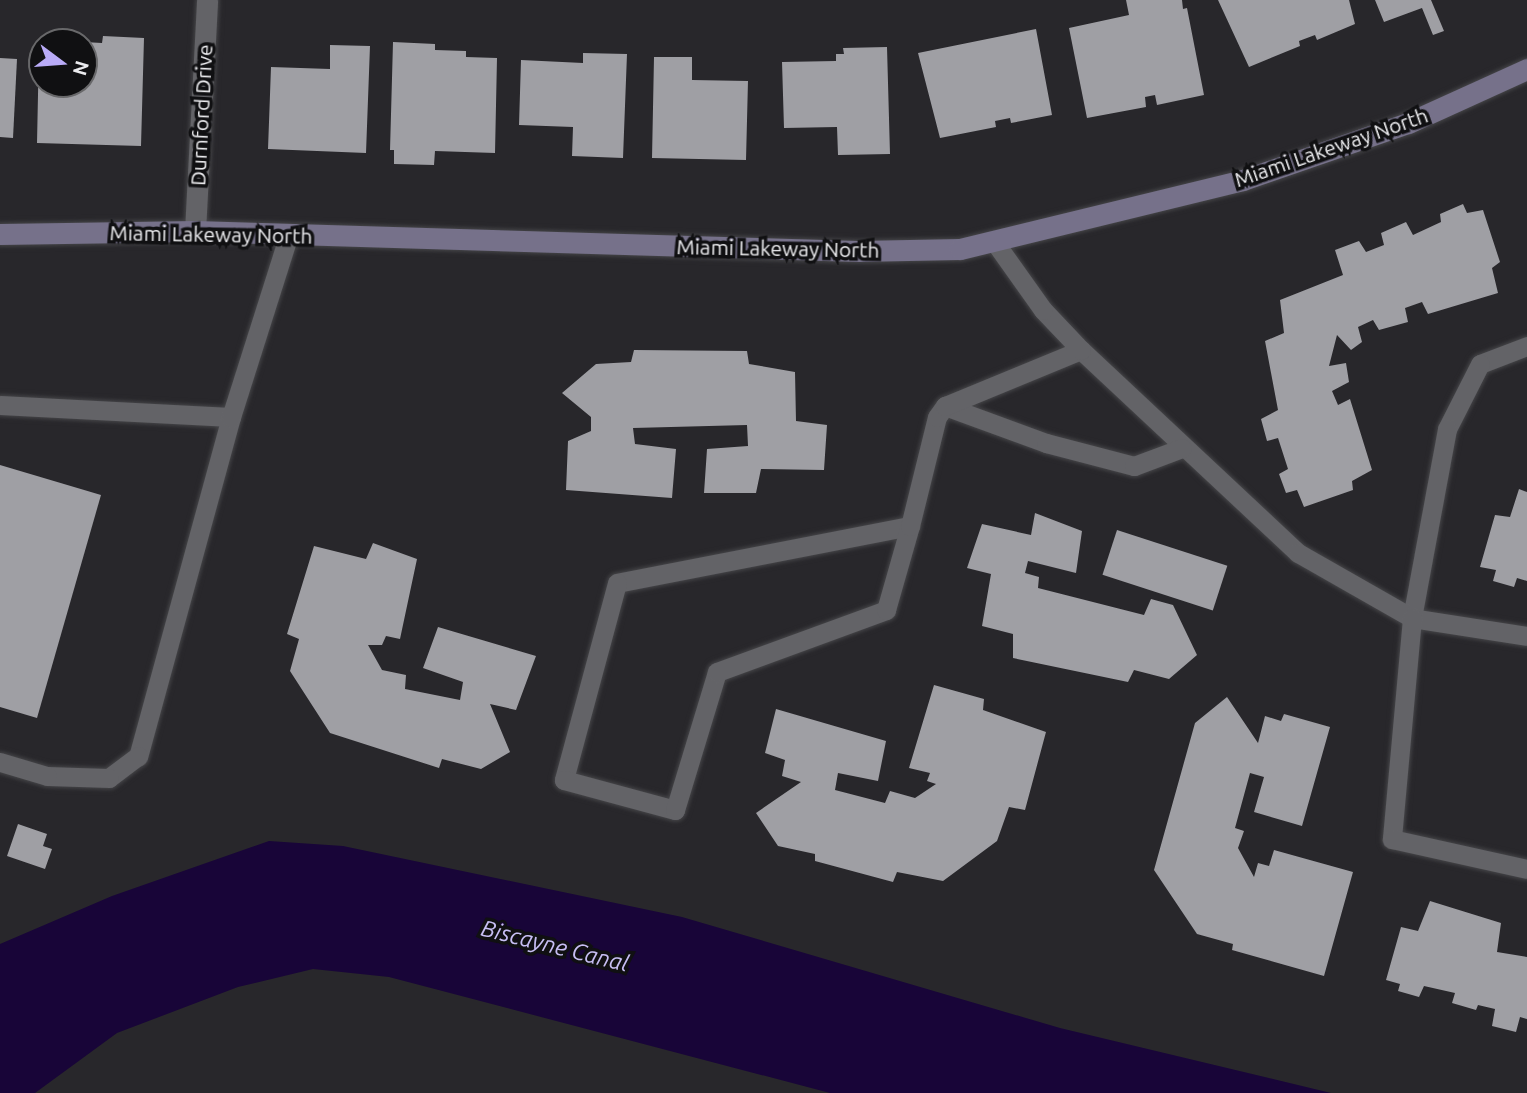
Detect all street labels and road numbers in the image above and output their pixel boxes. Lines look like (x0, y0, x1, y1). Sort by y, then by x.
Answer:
street label: Durnford Drive (185, 44, 217, 186)
street label: Miami Lakeway North (1231, 102, 1431, 192)
street label: Miami Lakeway North (109, 220, 313, 248)
street label: Miami Lakeway North (676, 234, 880, 262)

